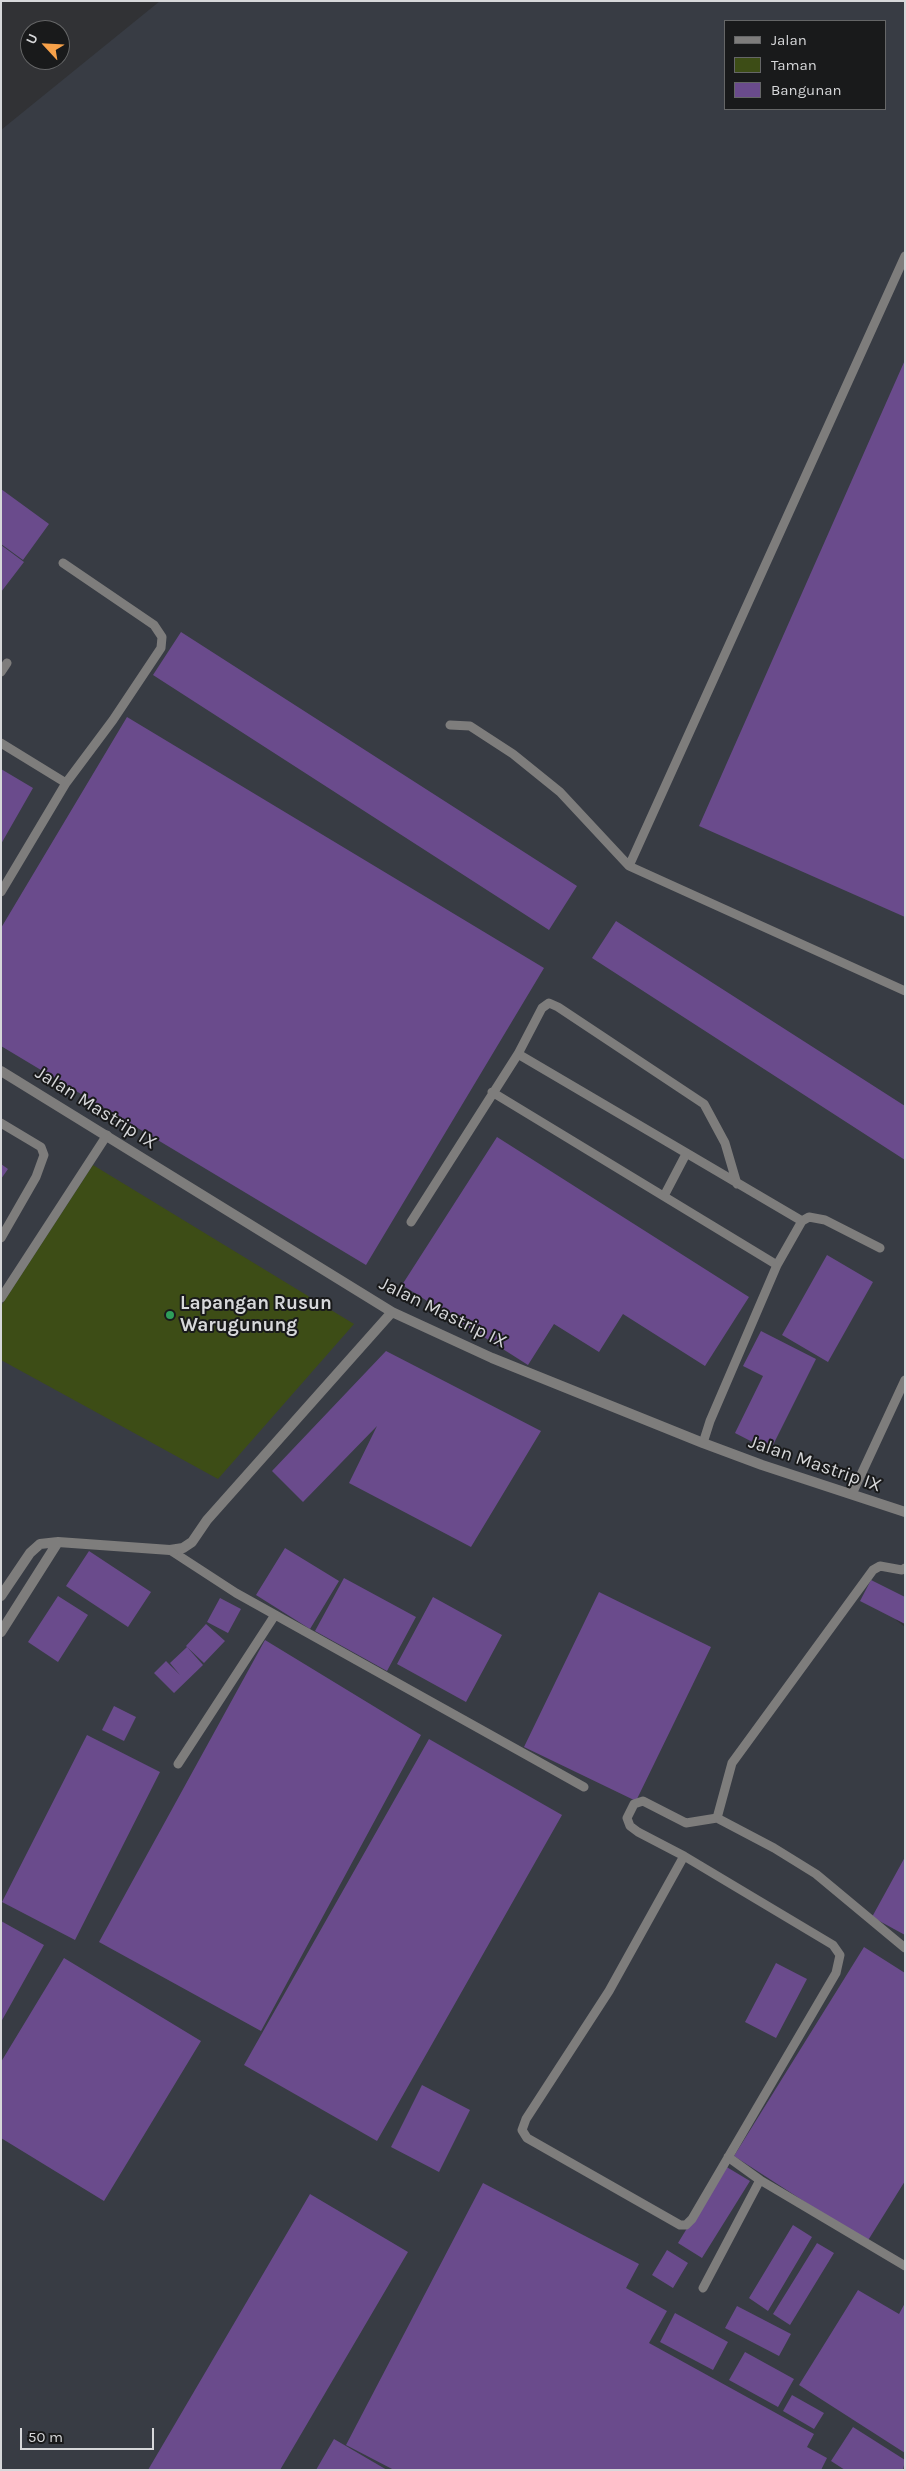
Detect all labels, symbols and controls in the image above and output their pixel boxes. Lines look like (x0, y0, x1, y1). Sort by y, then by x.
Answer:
north arrow (20, 20, 70, 70)
legend (724, 20, 886, 110)
text: U (22, 31, 42, 47)
text: Jalan (771, 31, 807, 49)
text: Taman (771, 56, 817, 74)
text: Bangunan (771, 81, 842, 99)
street label: Jalan Mastrip IX (31, 1061, 161, 1155)
street label: Jalan Mastrip IX (375, 1272, 511, 1354)
place label: Lapangan Rusun Warugunung (180, 1293, 332, 1337)
marker: Lapangan Rusun Warugunung (164, 1309, 176, 1321)
street label: Jalan Mastrip IX (745, 1431, 885, 1497)
scale bar (22, 2418, 156, 2450)
text: 50 m (28, 2428, 63, 2446)

